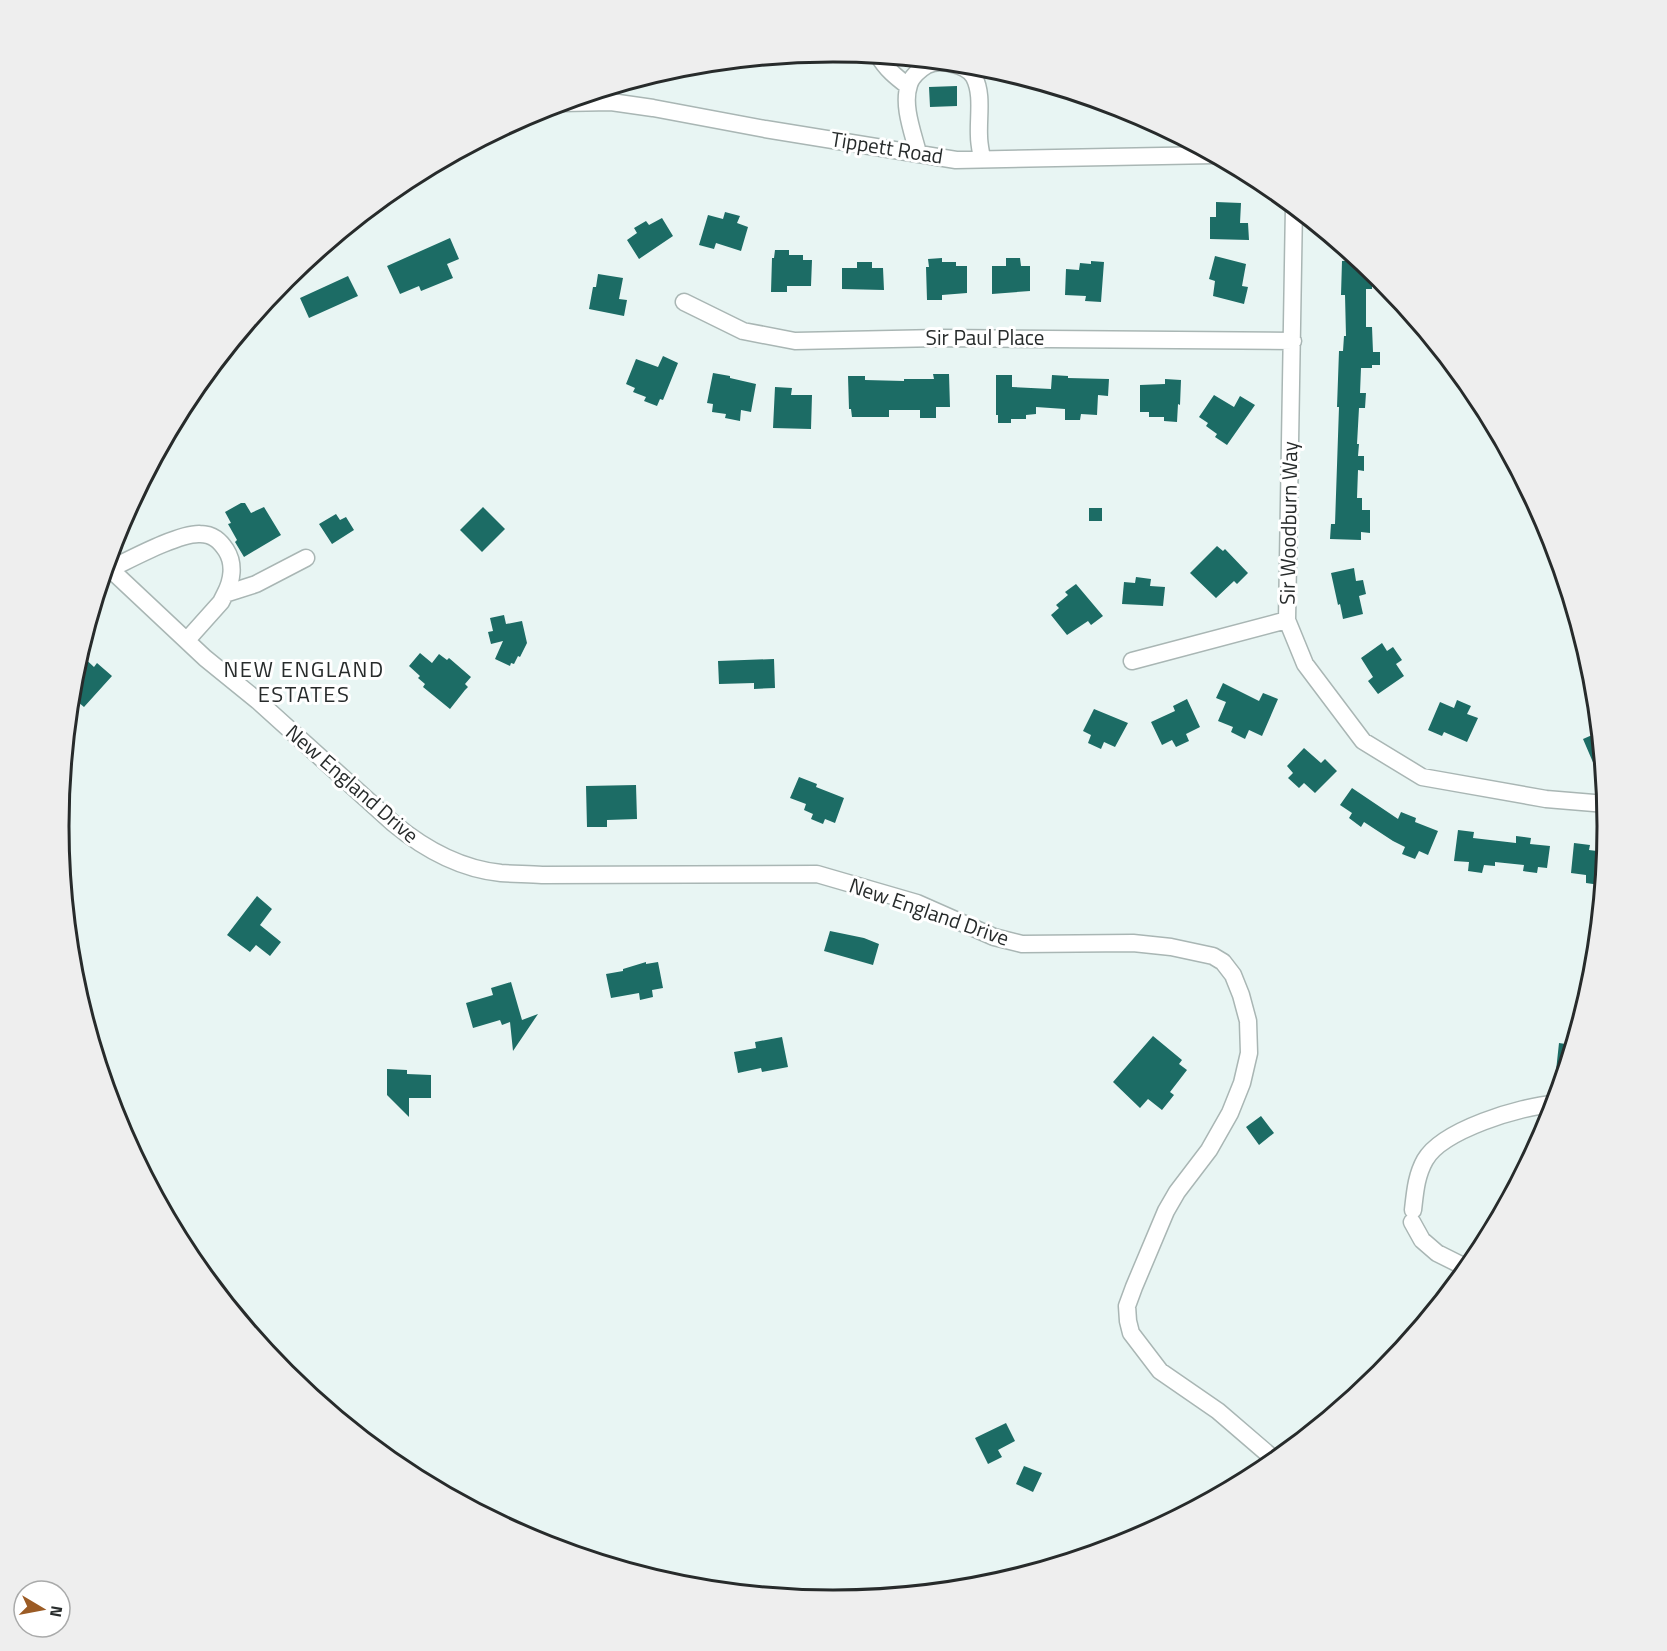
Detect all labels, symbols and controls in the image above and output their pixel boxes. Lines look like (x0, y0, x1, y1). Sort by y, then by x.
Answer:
street label: Tippett Road (829, 122, 946, 172)
street label: Sir Paul Place (926, 321, 1044, 353)
street label: Sir Woodburn Way (1271, 441, 1305, 605)
district label: NEW ENGLAND ESTATES (223, 652, 385, 711)
street label: New England Drive (279, 716, 426, 850)
street label: New England Drive (845, 869, 1014, 953)
north arrow (12, 1579, 72, 1639)
text: N (44, 1604, 70, 1619)

